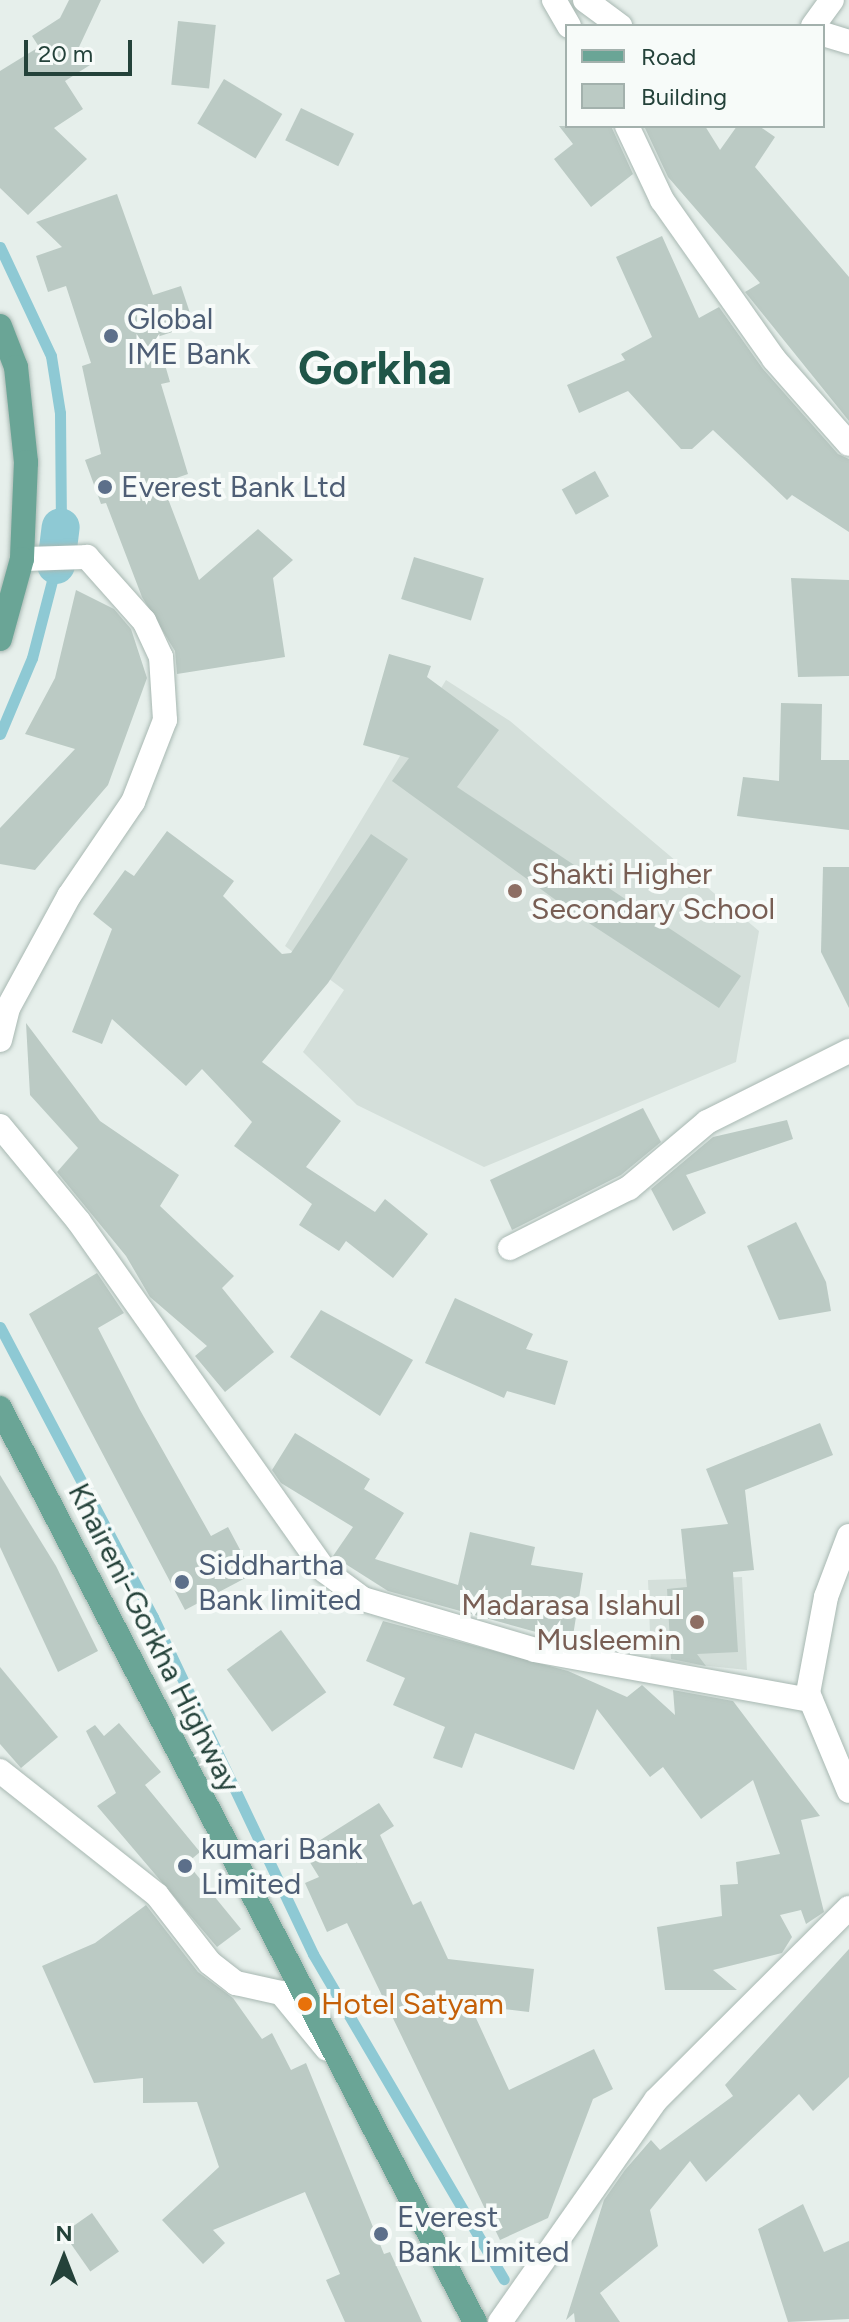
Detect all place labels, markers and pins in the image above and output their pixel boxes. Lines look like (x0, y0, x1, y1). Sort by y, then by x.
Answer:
place label: Global IME Bank (127, 301, 251, 372)
marker: Global IME Bank (102, 327, 120, 345)
place label: Everest Bank Ltd (121, 469, 346, 505)
marker: Everest Bank Ltd (96, 478, 114, 496)
place label: Shakti Higher Secondary School (531, 856, 775, 926)
marker: Shakti Higher Secondary School (506, 882, 524, 900)
place label: Siddhartha Bank limited (198, 1547, 362, 1618)
marker: Siddhartha Bank limited (173, 1573, 191, 1591)
place label: Madarasa Islahul Musleemin (461, 1587, 681, 1658)
marker: Madarasa Islahul Musleemin (688, 1613, 706, 1631)
place label: kumari Bank Limited (201, 1831, 363, 1902)
marker: kumari Bank Limited (176, 1857, 194, 1875)
place label: Hotel Satyam (321, 1986, 504, 2022)
marker: Hotel Satyam (296, 1995, 314, 2013)
place label: Everest Bank Limited (397, 2199, 570, 2270)
marker: Everest Bank Limited (372, 2225, 390, 2243)

